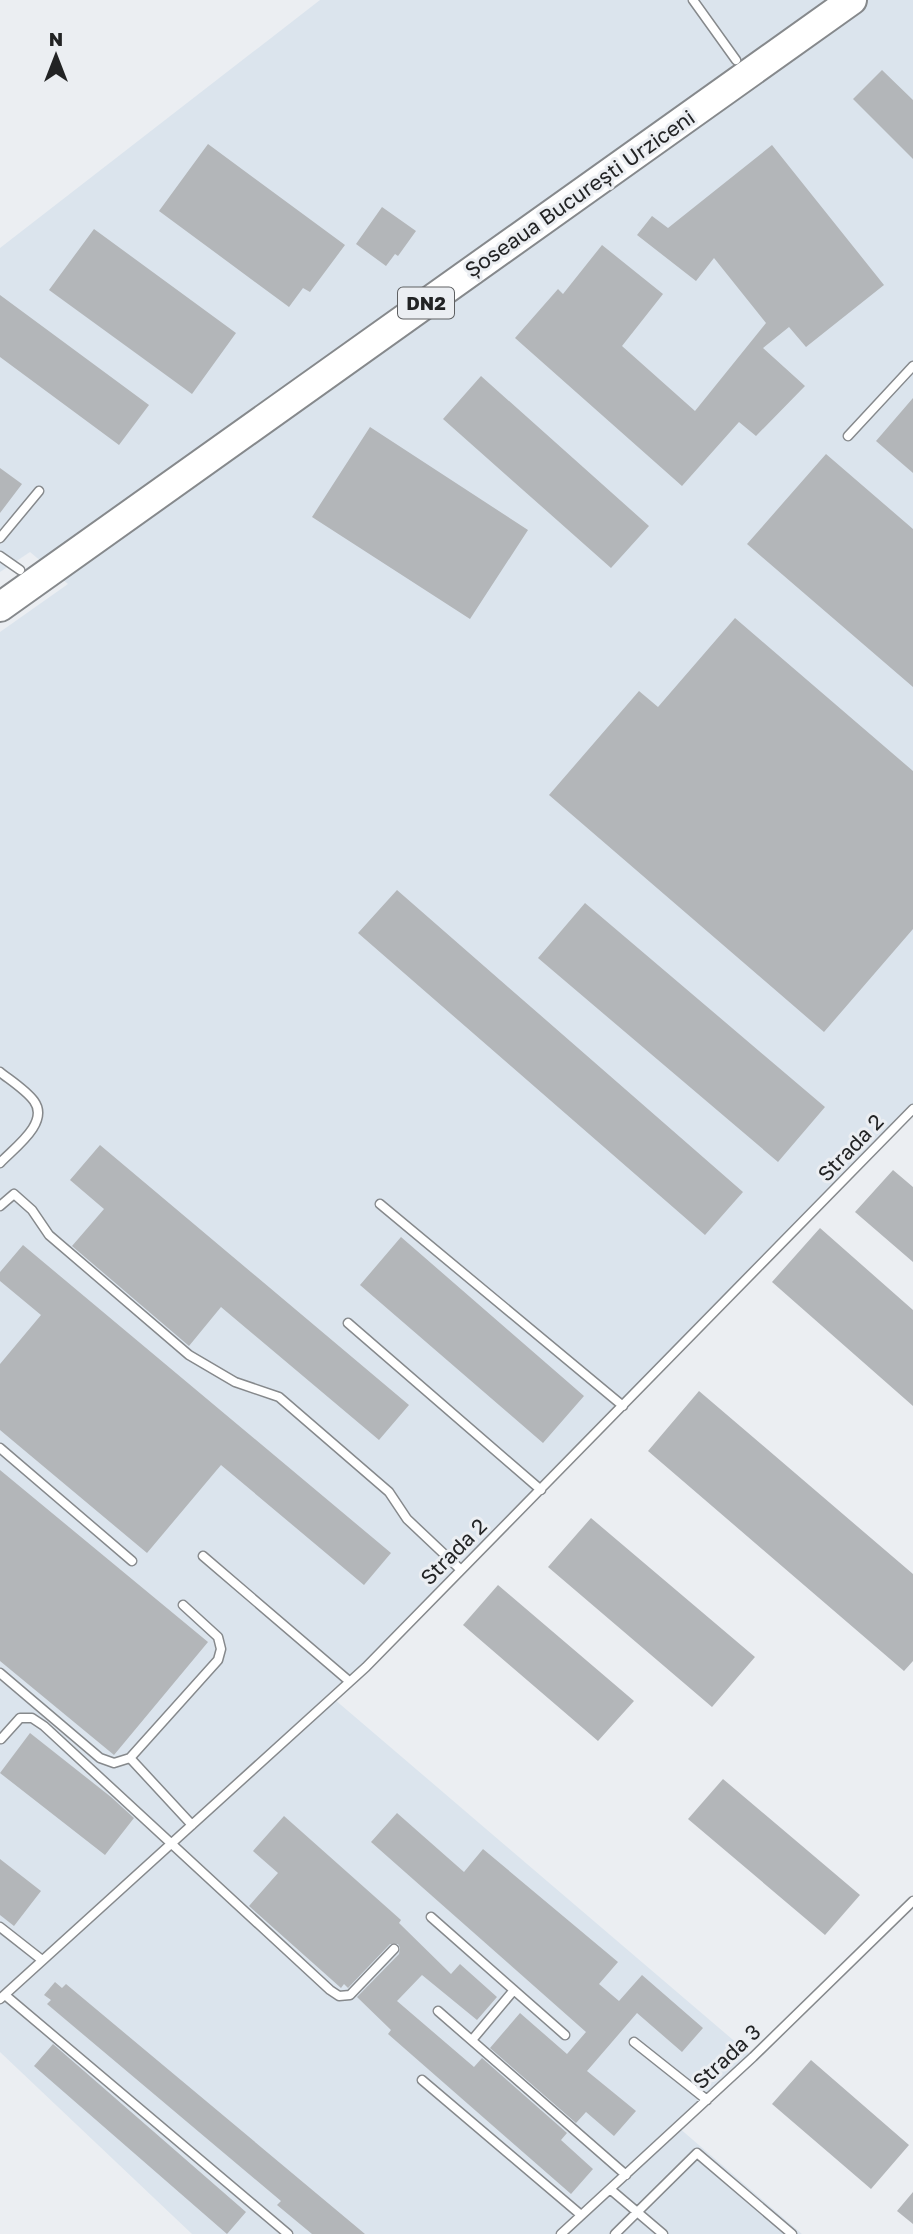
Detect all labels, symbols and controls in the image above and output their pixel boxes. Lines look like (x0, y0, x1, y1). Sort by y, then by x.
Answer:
north arrow (21, 21, 91, 91)
text: N (49, 27, 63, 50)
street label: Șoseaua București Urziceni (459, 104, 699, 283)
road number: DN2 (398, 288, 454, 318)
street label: Strada 2 (812, 1108, 889, 1186)
street label: Strada 2 (415, 1513, 492, 1590)
street label: Strada 3 (687, 2018, 766, 2094)

